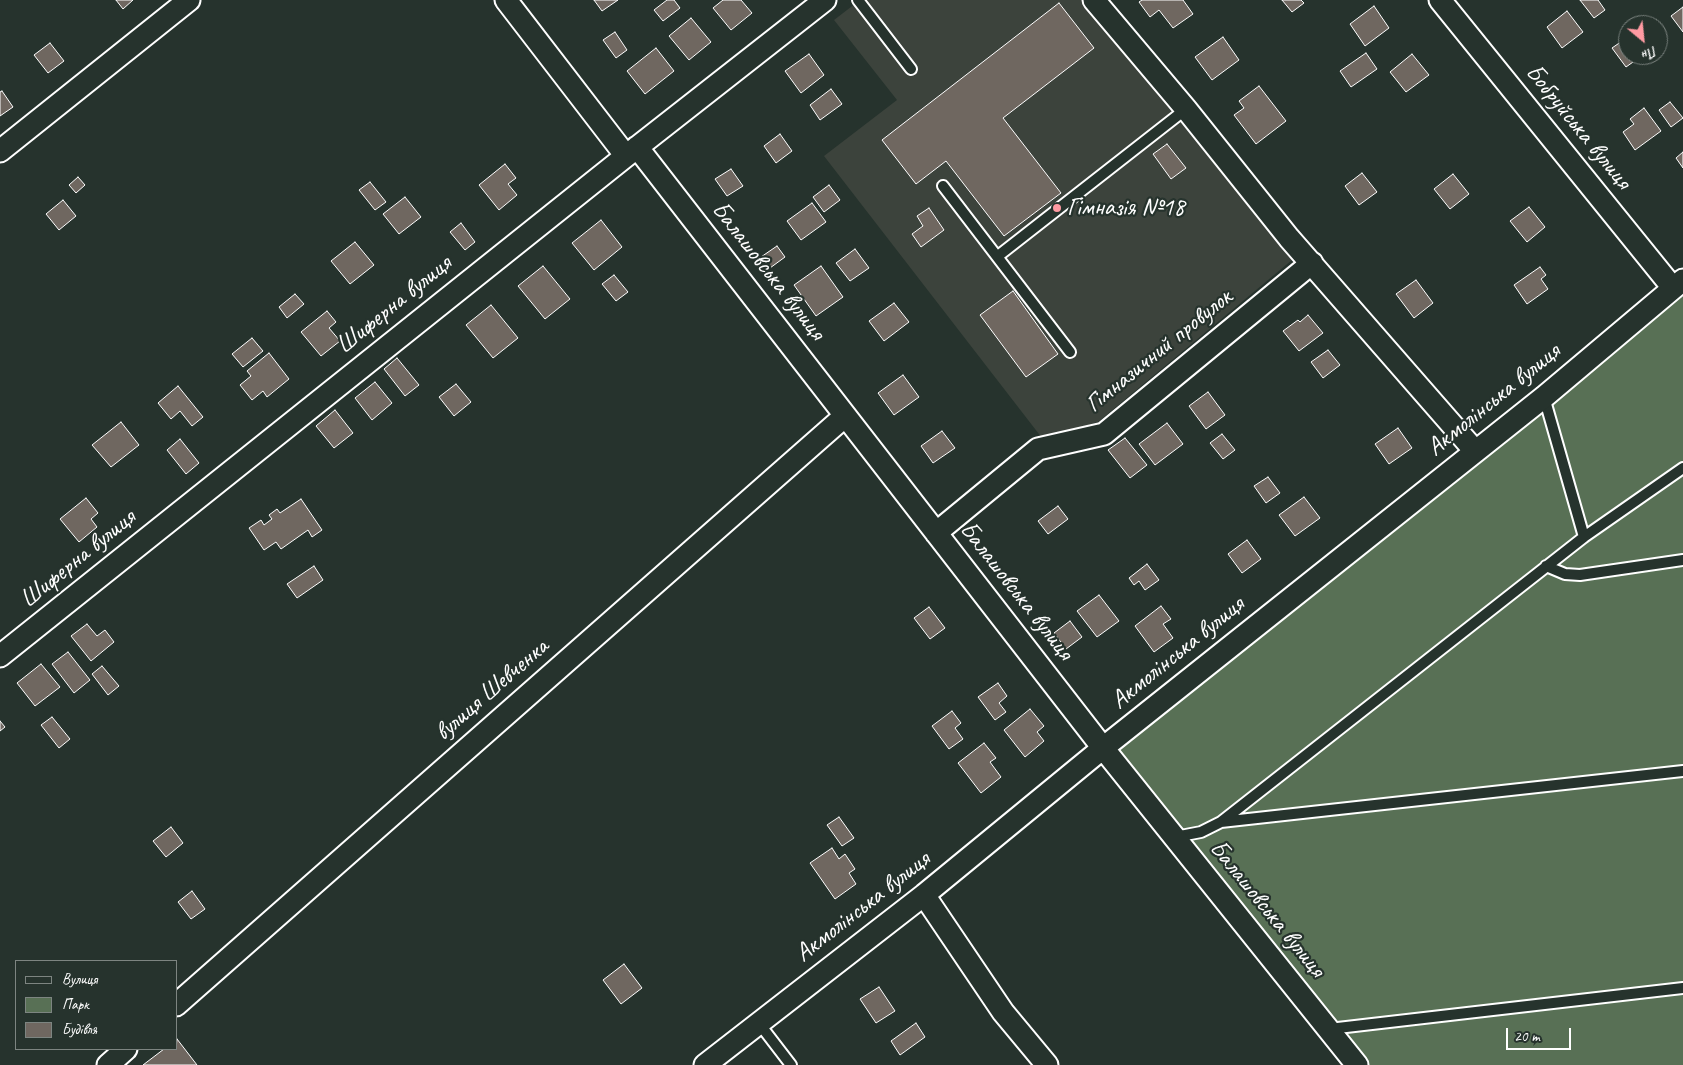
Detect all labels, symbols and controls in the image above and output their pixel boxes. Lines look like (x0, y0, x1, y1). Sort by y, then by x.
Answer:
north arrow (1618, 15, 1668, 65)
text: Пн (1639, 42, 1660, 64)
street label: Бобруйська вулиця (1518, 58, 1638, 196)
place label: Гімназія №18 (1067, 193, 1185, 223)
street label: Балашовська вулиця (705, 196, 831, 346)
marker: Гімназія №18 (1051, 202, 1063, 214)
street label: Шиферна вулиця (330, 249, 458, 361)
street label: Гімназичний провулок (1080, 283, 1238, 419)
street label: Акмолінська вулиця (1421, 337, 1567, 463)
street label: Шиферна вулиця (14, 503, 142, 615)
street label: Балашовська вулиця (953, 516, 1079, 666)
street label: Акмолінська вулиця (1105, 590, 1251, 716)
street label: вулиця Шевченка (429, 632, 555, 748)
street label: Балашовська вулиця (1203, 834, 1331, 984)
street label: Акмолінська вулиця (790, 845, 936, 969)
legend (15, 960, 178, 1050)
text: Вулиця (62, 970, 98, 989)
text: Парк (62, 995, 89, 1014)
scale bar (1508, 1018, 1573, 1050)
text: Будівля (62, 1020, 97, 1039)
text: 20 m (1514, 1027, 1540, 1046)

